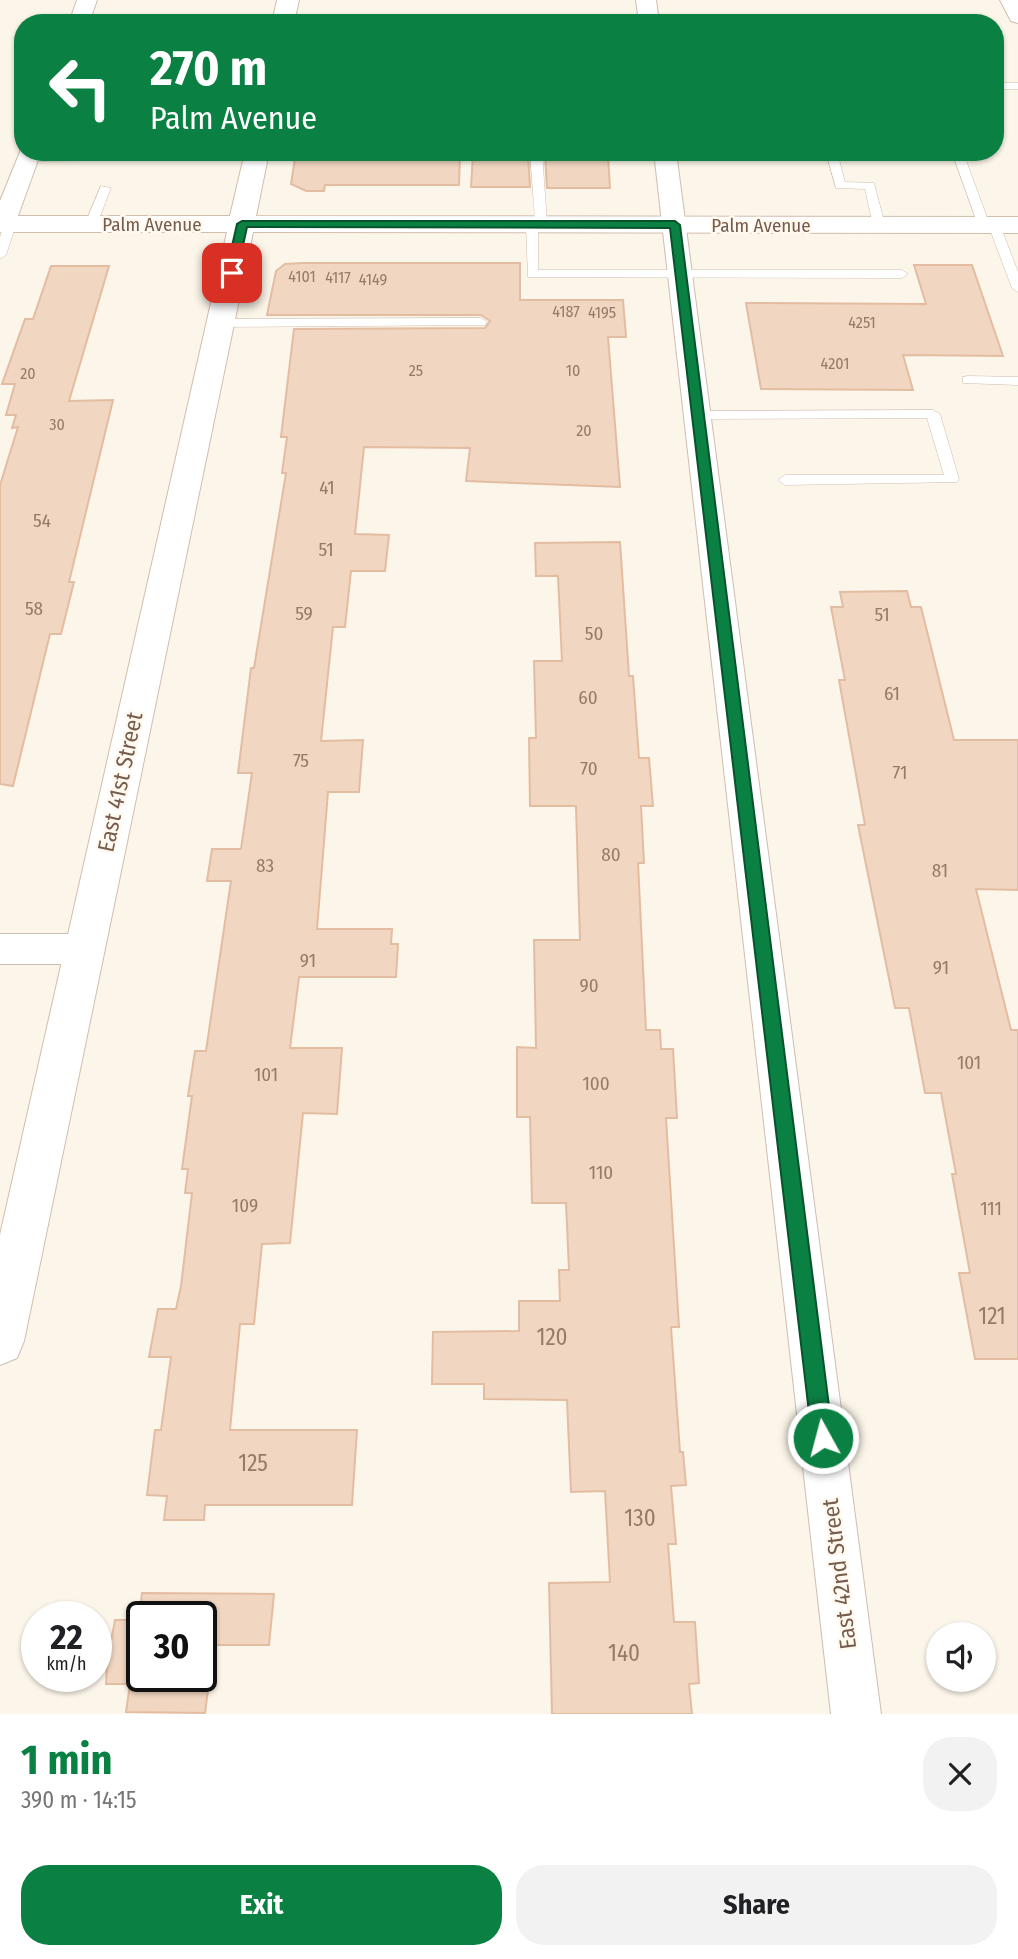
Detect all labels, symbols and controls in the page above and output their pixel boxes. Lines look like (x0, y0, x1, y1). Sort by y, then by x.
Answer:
text: 270 m (150, 39, 267, 98)
icon: left (35, 42, 126, 133)
text: Palm Avenue (150, 99, 317, 137)
street label: Palm Avenue (102, 213, 202, 236)
street label: Palm Avenue (711, 214, 811, 237)
pin (202, 243, 262, 303)
icon: arrive (213, 254, 251, 292)
house number: 4101 (288, 267, 316, 286)
house number: 4117 (325, 268, 351, 287)
house number: 4149 (359, 270, 387, 289)
house number: 4187 (552, 302, 580, 321)
house number: 4195 (588, 303, 616, 322)
house number: 4251 (848, 313, 876, 332)
house number: 4201 (821, 354, 849, 373)
house number: 25 (409, 361, 423, 380)
house number: 10 (566, 361, 580, 380)
house number: 20 (20, 364, 36, 383)
house number: 30 (49, 415, 65, 434)
house number: 20 (576, 421, 592, 440)
house number: 41 (319, 476, 335, 499)
house number: 54 (33, 509, 51, 532)
house number: 51 (318, 538, 334, 561)
house number: 58 (25, 597, 43, 620)
house number: 59 (295, 602, 313, 625)
house number: 51 (874, 603, 890, 626)
house number: 50 (585, 622, 603, 645)
house number: 61 (884, 682, 900, 705)
house number: 60 (578, 686, 598, 709)
street label: East 41st Street (91, 709, 149, 855)
house number: 75 (293, 749, 309, 772)
house number: 70 (580, 757, 598, 780)
house number: 71 (893, 761, 907, 784)
house number: 80 (601, 843, 621, 866)
house number: 83 (256, 854, 274, 877)
house number: 81 (932, 859, 948, 882)
house number: 91 (300, 949, 316, 972)
house number: 91 (933, 956, 949, 979)
house number: 90 (579, 974, 599, 997)
house number: 101 (957, 1051, 981, 1074)
house number: 101 (254, 1063, 278, 1086)
house number: 100 (582, 1072, 610, 1095)
house number: 110 (589, 1161, 613, 1184)
house number: 109 (232, 1194, 258, 1217)
house number: 111 (980, 1197, 1002, 1220)
house number: 121 (978, 1302, 1006, 1330)
house number: 120 (536, 1323, 568, 1351)
position arrow (786, 1401, 860, 1475)
house number: 125 (238, 1449, 268, 1477)
street label: East 42nd Street (816, 1497, 862, 1651)
house number: 130 (624, 1504, 656, 1532)
speed limit sign: 30 (126, 1601, 217, 1692)
text: 22 (50, 1616, 83, 1658)
map controls (926, 1622, 996, 1692)
button: sound (926, 1622, 996, 1692)
house number: 140 (608, 1639, 640, 1667)
text: km/h (46, 1653, 87, 1675)
text: 1 min (21, 1735, 112, 1785)
button: close (923, 1737, 997, 1811)
text: 390 m · 14:15 (21, 1786, 137, 1814)
button: Exit (21, 1865, 502, 1945)
button: Share (516, 1865, 997, 1945)

